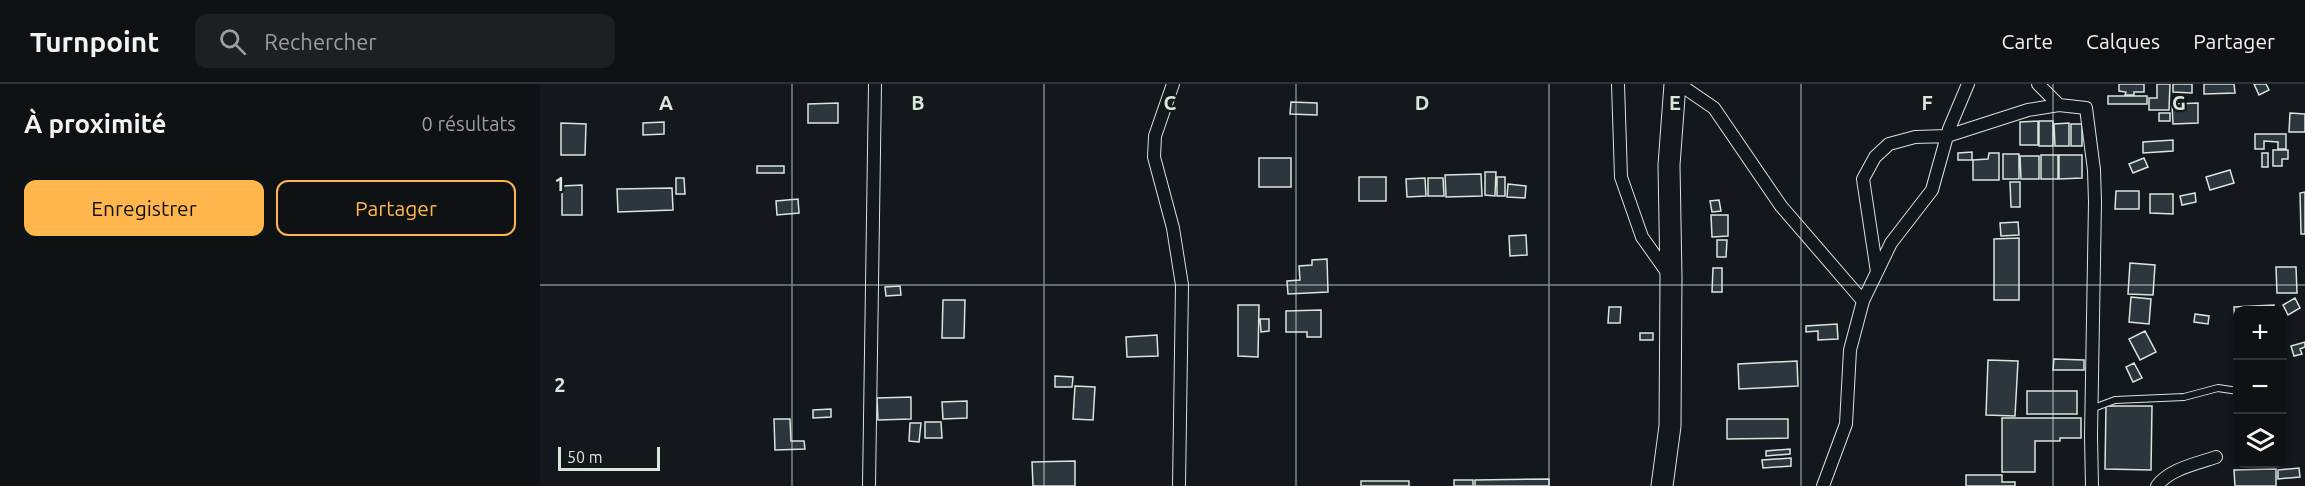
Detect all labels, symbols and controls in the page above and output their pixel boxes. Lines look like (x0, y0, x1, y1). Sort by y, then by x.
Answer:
search box (195, 14, 615, 68)
icon: search (216, 25, 249, 58)
text: Turnpoint (30, 26, 159, 57)
text: Rechercher (264, 29, 377, 54)
text: Carte (2002, 29, 2053, 53)
text: Calques (2086, 29, 2160, 53)
text: Partager (2193, 29, 2275, 53)
text: A (659, 91, 673, 114)
text: B (911, 91, 925, 114)
text: C (1164, 91, 1177, 114)
text: D (1415, 91, 1429, 114)
text: E (1669, 91, 1681, 114)
text: F (1921, 91, 1933, 114)
text: G (2172, 91, 2186, 114)
text: À proximité (24, 109, 166, 138)
text: 0 résultats (422, 112, 516, 135)
text: 1 (554, 172, 566, 195)
button: Enregistrer (24, 180, 264, 236)
button: Partager (276, 180, 516, 236)
map controls (2233, 306, 2287, 468)
button: + (2233, 306, 2287, 360)
button: − (2233, 360, 2287, 414)
text: 2 (554, 373, 566, 396)
button: layers (2233, 414, 2287, 468)
scale bar (558, 444, 660, 472)
text: 50 m (567, 448, 603, 466)

